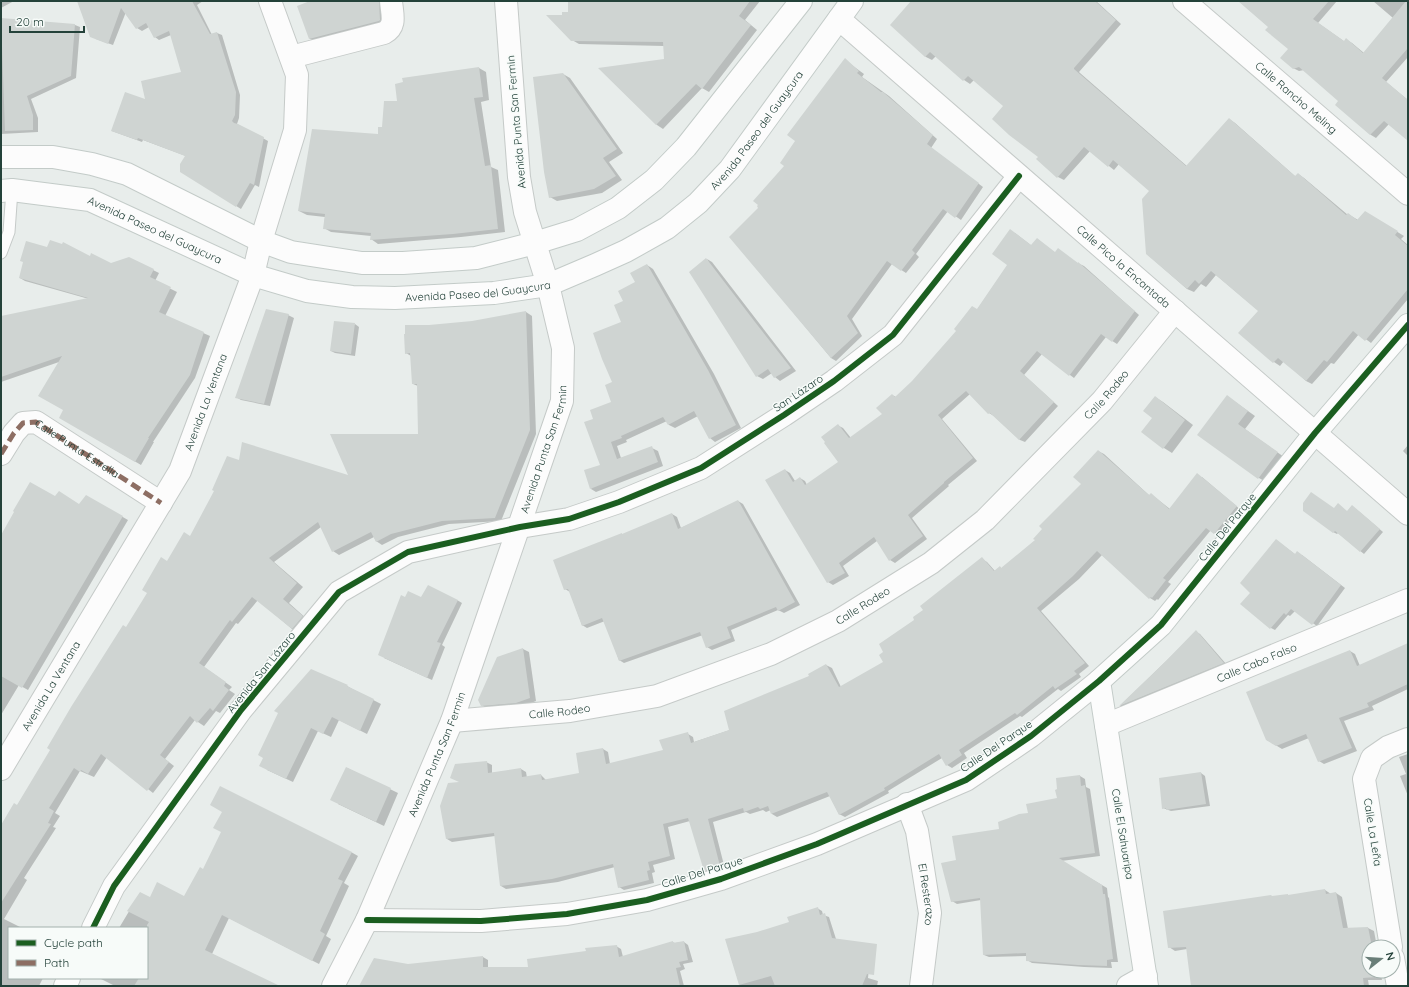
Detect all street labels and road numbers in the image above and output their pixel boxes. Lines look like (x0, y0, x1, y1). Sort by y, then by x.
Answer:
street label: Avenida Punta San Fermin (503, 55, 529, 189)
street label: Calle Rancho Meling (1252, 58, 1340, 137)
street label: Avenida Paseo del Guaycura (707, 68, 806, 193)
street label: Avenida Paseo del Guaycura (85, 193, 224, 267)
street label: Calle Pico la Encantada (1074, 222, 1173, 311)
street label: Avenida Paseo del Guaycura (405, 278, 551, 304)
street label: Avenida La Ventana (181, 352, 230, 453)
street label: Calle Rodeo (1081, 367, 1132, 422)
street label: San Lázaro (770, 371, 826, 415)
street label: Avenida Punta San Fermin (517, 385, 569, 515)
street label: Calle Punta Estrella (32, 416, 122, 481)
street label: Calle Del Parque (1195, 490, 1259, 564)
street label: Calle Rodeo (833, 583, 893, 628)
street label: Avenida San Lázaro (224, 628, 298, 716)
street label: Avenida La Ventana (19, 638, 83, 733)
street label: Calle Cabo Falso (1215, 640, 1299, 685)
street label: Avenida Punta San Fermin (405, 690, 468, 819)
street label: Calle Rodeo (528, 701, 592, 721)
street label: Calle Del Parque (957, 717, 1035, 775)
street label: Calle El Sahuaripa (1109, 788, 1137, 880)
street label: Calle La Leña (1361, 797, 1385, 867)
street label: Calle Del Parque (660, 853, 744, 891)
street label: El Resterazo (915, 862, 937, 927)

